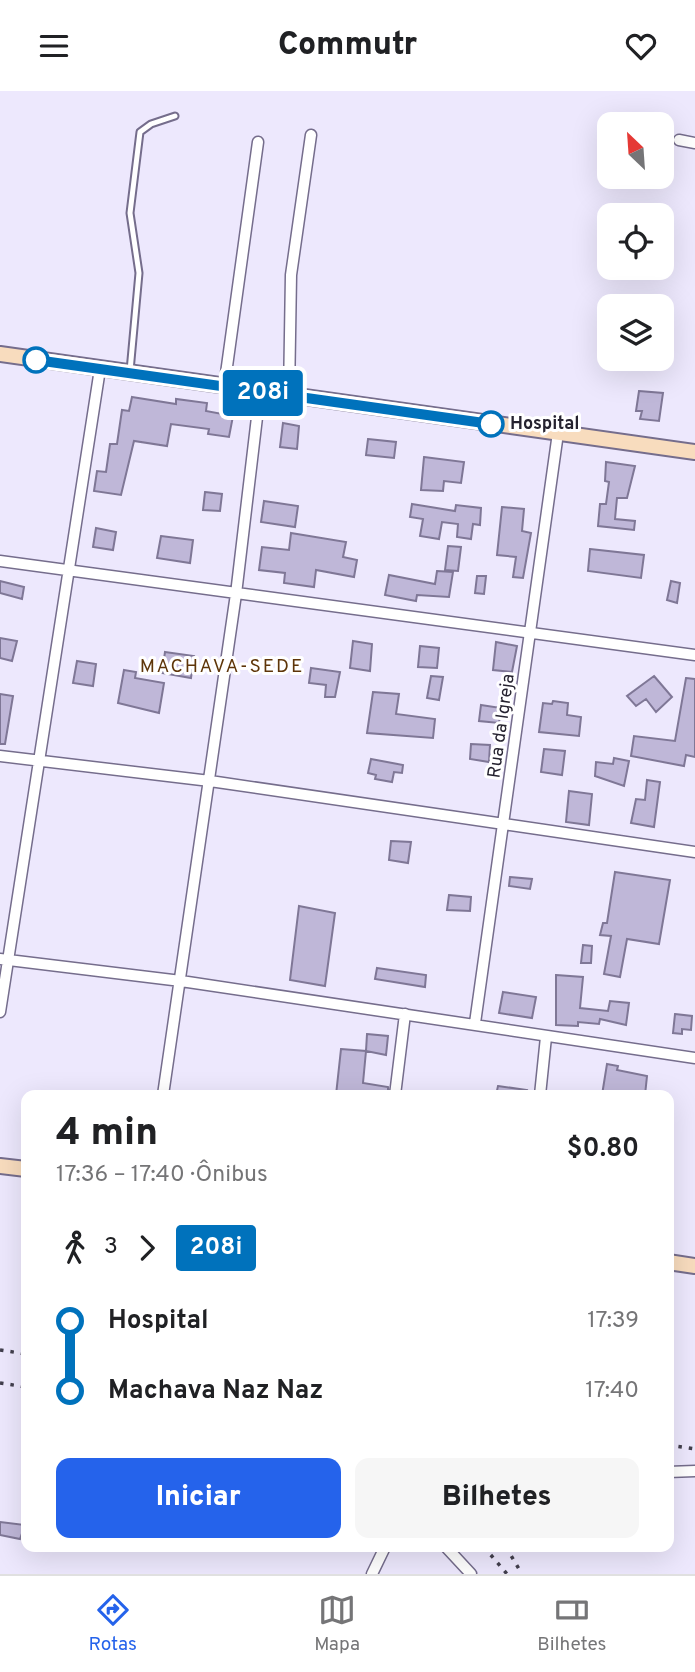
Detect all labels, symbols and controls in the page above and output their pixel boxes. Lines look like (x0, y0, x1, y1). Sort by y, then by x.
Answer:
text: Commutr (278, 26, 417, 66)
icon: menu (35, 27, 73, 65)
icon: heart (622, 27, 660, 65)
north arrow (597, 112, 674, 189)
map controls (597, 112, 674, 371)
button: locate (597, 203, 674, 280)
button: layers (597, 294, 674, 371)
unlabelled marker (23, 347, 49, 373)
line badge: 208i (214, 370, 312, 416)
text: 208i (237, 378, 289, 408)
marker: Hospital (478, 411, 504, 437)
place label: Hospital (510, 413, 580, 436)
district label: MACHAVA-SEDE (140, 655, 304, 679)
street label: Rua da Igreja (483, 672, 521, 780)
text: 4 min (56, 1110, 158, 1159)
text: $0.80 (567, 1133, 639, 1166)
text: 17:36 – 17:40 · Ônibus (56, 1161, 268, 1190)
icon: walk (56, 1229, 94, 1267)
icon: forward (128, 1229, 166, 1267)
text: 3 (104, 1233, 118, 1262)
text: 208i (190, 1233, 242, 1263)
text: Hospital (108, 1305, 209, 1338)
text: 17:39 (587, 1307, 639, 1336)
text: Machava Naz Naz (108, 1375, 324, 1408)
text: 17:40 (585, 1377, 639, 1406)
button: Iniciar (56, 1458, 341, 1538)
button: Bilhetes (355, 1458, 639, 1538)
tab: Rotas (89, 1591, 137, 1657)
tab: Mapa (314, 1591, 360, 1657)
tab: Bilhetes (537, 1591, 606, 1657)

